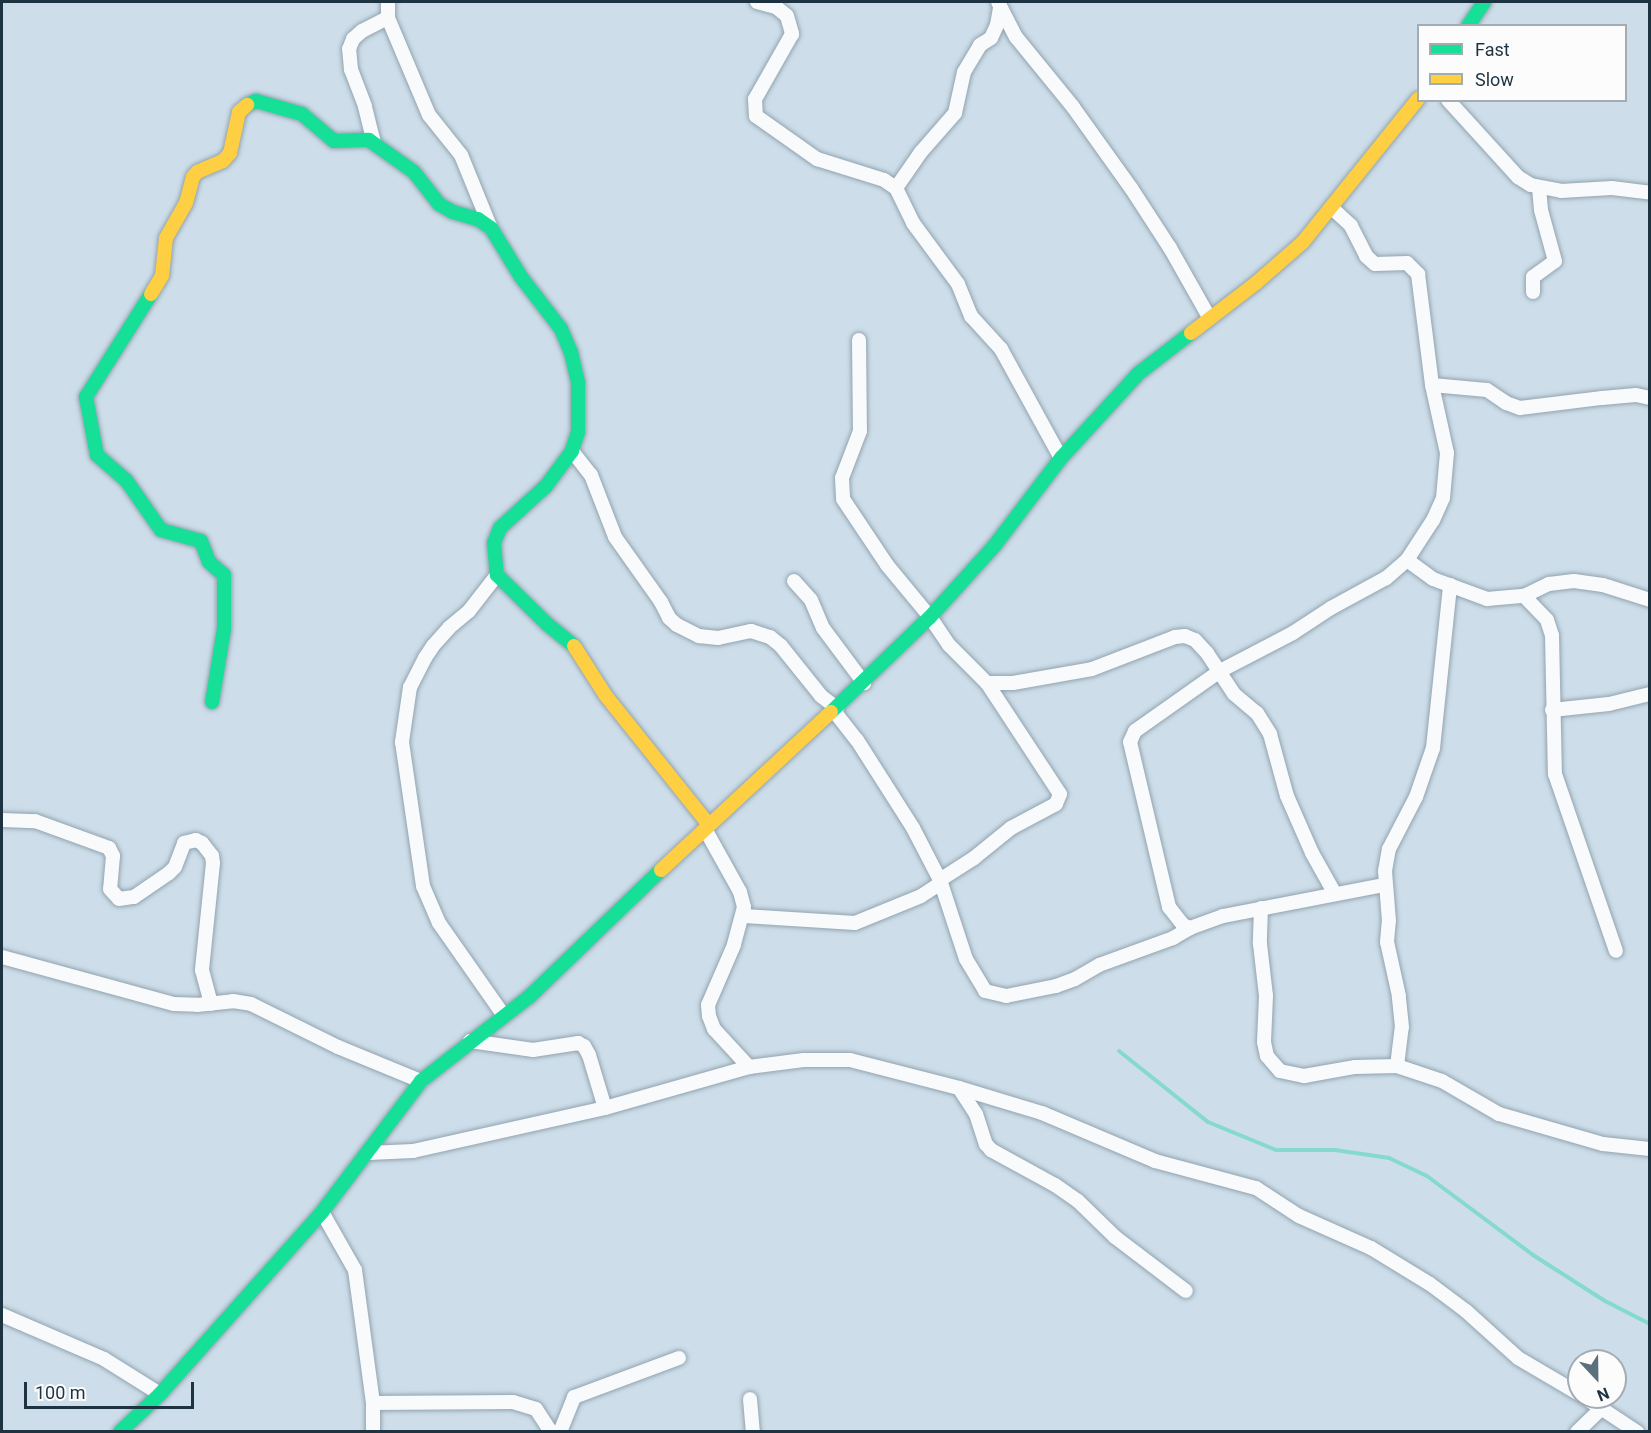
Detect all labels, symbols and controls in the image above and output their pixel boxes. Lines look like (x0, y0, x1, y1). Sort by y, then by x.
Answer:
legend (1417, 24, 1627, 102)
text: Fast (1475, 39, 1510, 60)
text: Slow (1475, 69, 1514, 90)
north arrow (1567, 1349, 1627, 1409)
scale bar (27, 1370, 196, 1408)
text: 100 m (35, 1382, 86, 1403)
text: N (1594, 1383, 1612, 1405)

